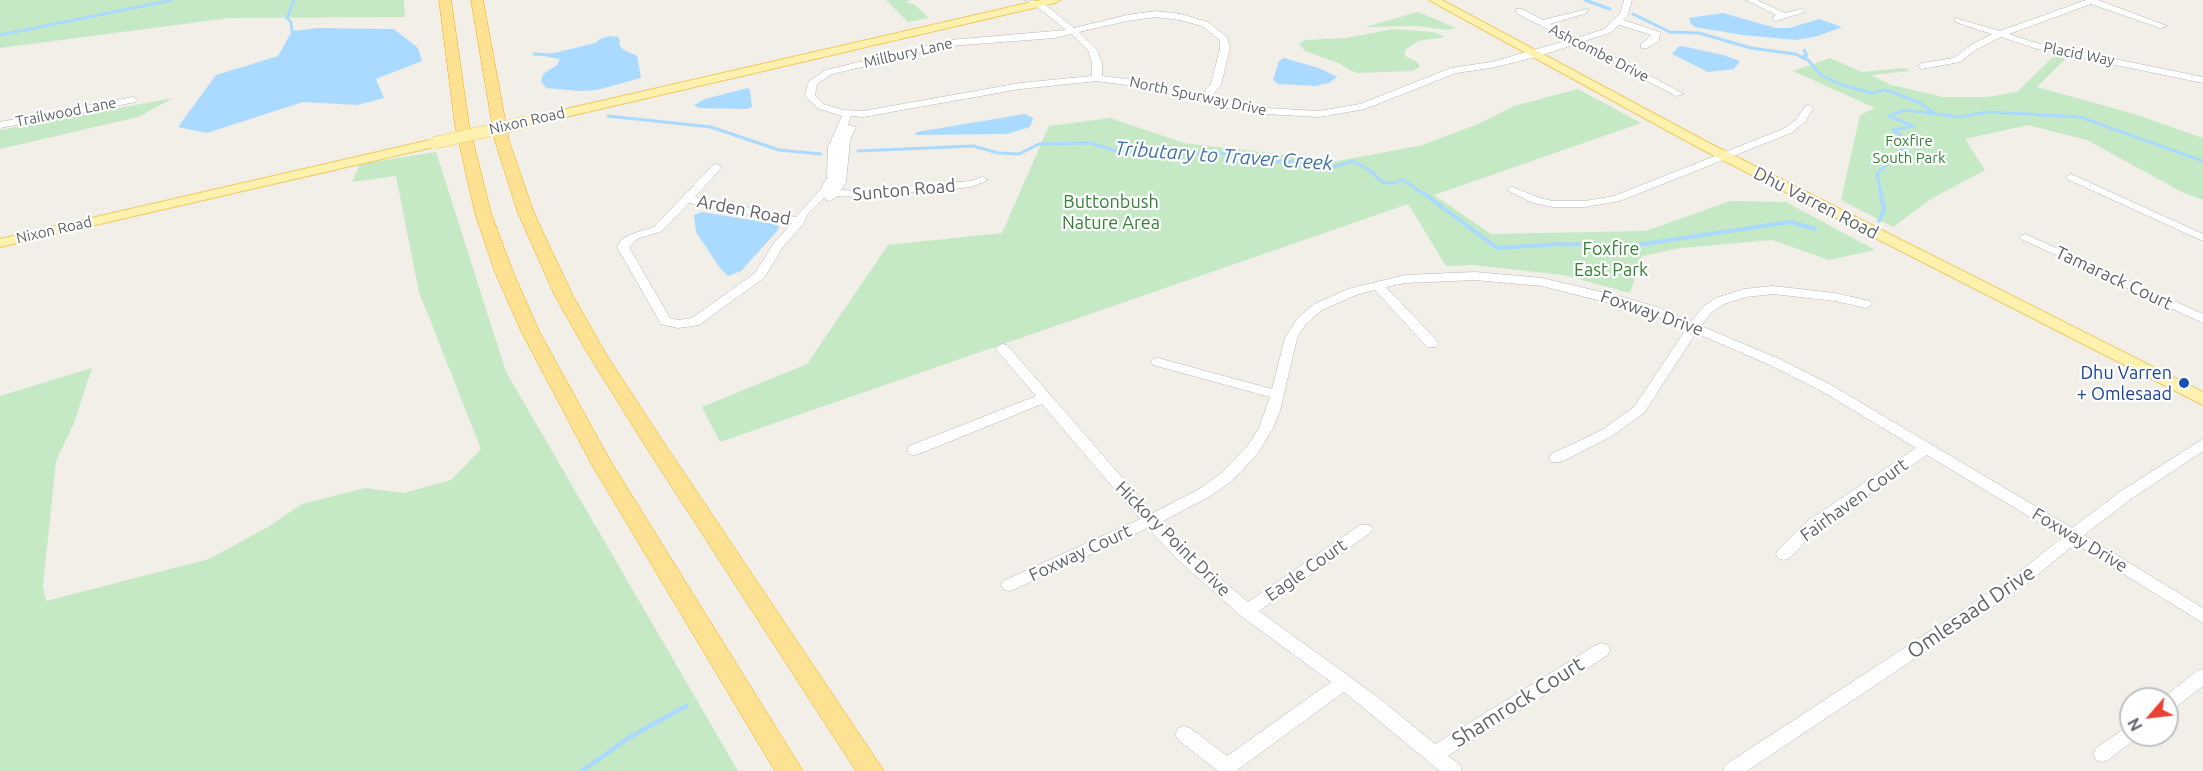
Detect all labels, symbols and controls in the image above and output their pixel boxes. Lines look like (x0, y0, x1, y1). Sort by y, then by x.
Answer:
street label: Ashcombe Drive (1546, 20, 1652, 86)
street label: Millbury Lane (862, 34, 954, 72)
street label: Placid Way (2042, 38, 2116, 70)
street label: North Spurway Drive (1128, 73, 1268, 119)
street label: Trailwood Lane (14, 93, 118, 131)
street label: Nixon Road (487, 104, 567, 138)
park label: Foxfire South Park (1873, 132, 1945, 167)
water label: Tributary to Traver Creek (1114, 136, 1334, 176)
street label: Dhu Varren Road (1750, 162, 1882, 244)
street label: Sunton Road (852, 175, 956, 205)
street label: Arden Road (695, 190, 793, 230)
park label: Buttonbush Nature Area (1062, 191, 1160, 234)
street label: Nixon Road (14, 213, 94, 247)
park label: Foxfire East Park (1574, 238, 1648, 280)
street label: Tamarack Court (2052, 241, 2176, 315)
street label: Foxway Drive (1598, 285, 1706, 341)
place label: Dhu Varren + Omlesaad (2077, 362, 2172, 404)
marker: Dhu Varren + Omlesaad (2177, 376, 2191, 390)
street label: Fairhaven Court (1796, 454, 1912, 546)
street label: Hickory Point Drive (1111, 477, 1235, 601)
street label: Foxway Drive (2028, 503, 2132, 577)
street label: Foxway Court (1025, 520, 1135, 586)
street label: Eagle Court (1261, 534, 1351, 606)
street label: Omlesaad Drive (1902, 560, 2040, 664)
street label: Shamrock Court (1447, 651, 1589, 753)
north arrow (2119, 687, 2179, 747)
text: N (2124, 715, 2146, 734)

